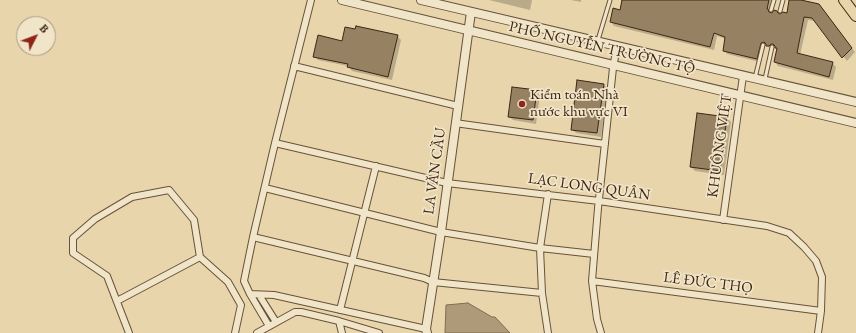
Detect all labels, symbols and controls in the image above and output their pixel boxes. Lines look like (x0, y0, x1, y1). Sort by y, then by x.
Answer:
north arrow (16, 16, 56, 56)
street label: PHỐ NGUYỄN TRƯỜNG TỘ (507, 18, 697, 78)
text: B (37, 21, 52, 36)
place label: Kiểm toán Nhà nước khu vực VI (530, 86, 628, 121)
street label: KHUÔNG VIỆT (704, 93, 736, 199)
marker: Kiểm toán Nhà nước khu vực VI (517, 99, 527, 109)
street label: LA VĂN CẦU (420, 126, 450, 216)
street label: LẠC LONG QUÂN (527, 170, 651, 204)
street label: LÊ ĐỨC THỌ (662, 269, 754, 297)

